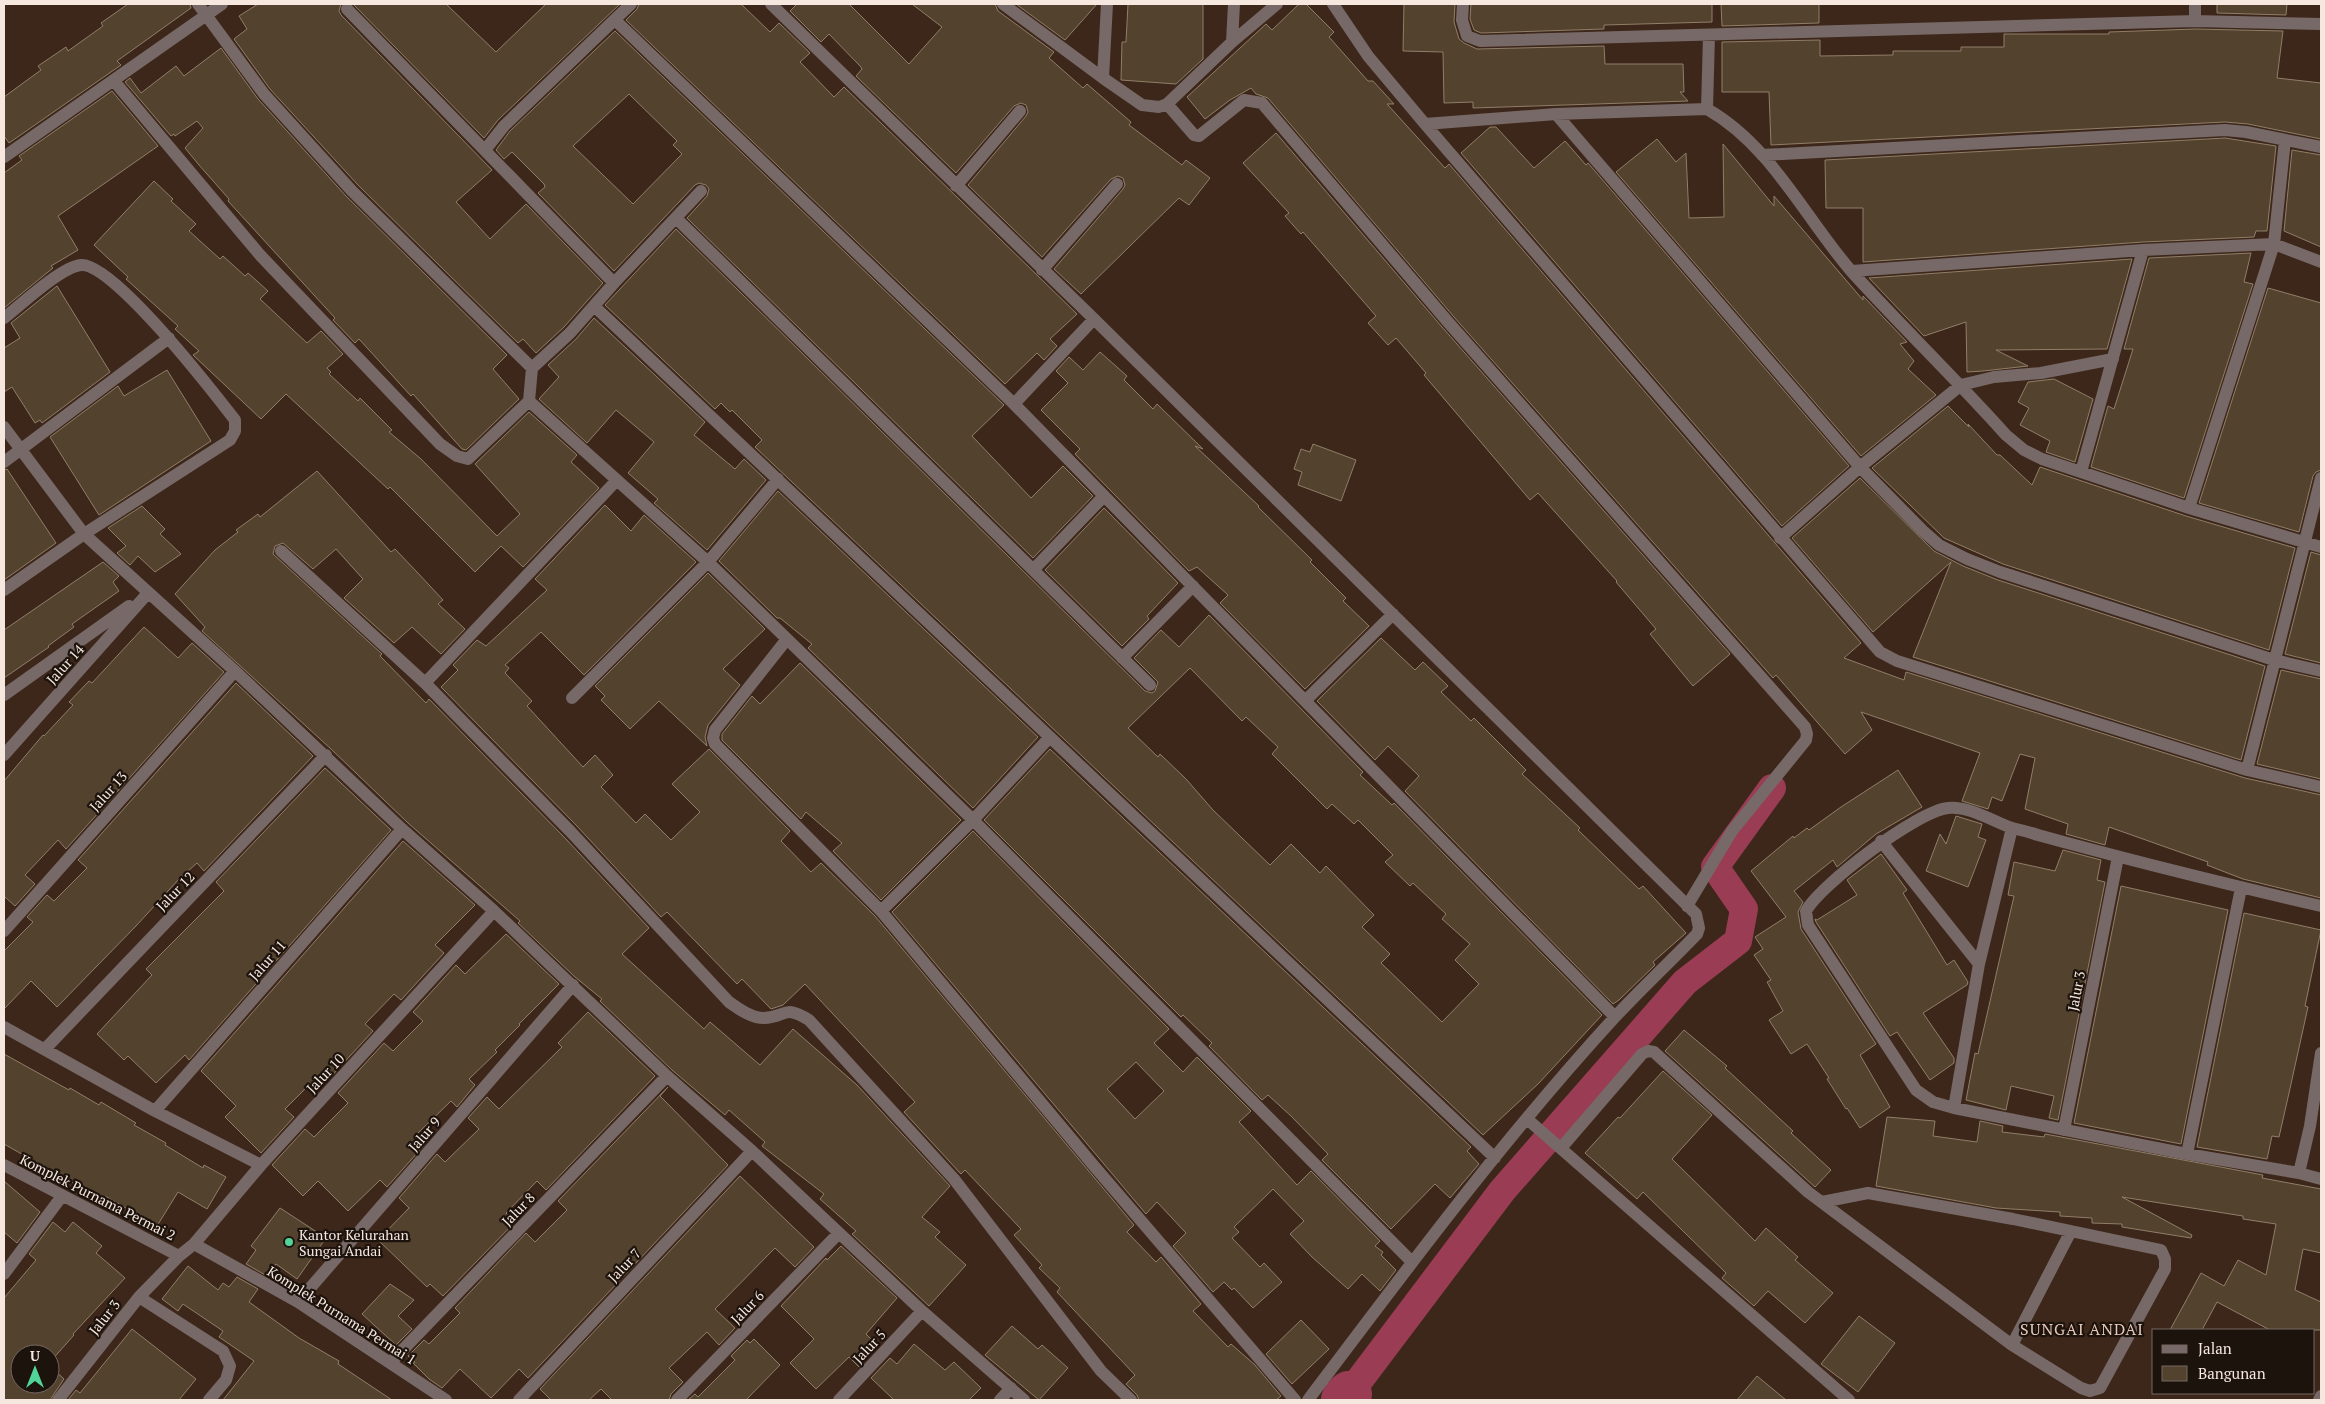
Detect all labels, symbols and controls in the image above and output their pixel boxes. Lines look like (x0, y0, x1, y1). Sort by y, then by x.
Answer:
street label: Jalur 14 (42, 639, 88, 688)
street label: Jalur 13 (85, 767, 131, 815)
street label: Jalur 12 (152, 867, 198, 915)
street label: Jalur 11 (244, 936, 290, 984)
street label: Jalur 3 (2063, 969, 2089, 1013)
street label: Jalur 10 (302, 1049, 348, 1097)
street label: Jalur 9 (404, 1113, 444, 1155)
street label: Komplek Purnama Permai 2 (17, 1149, 179, 1245)
street label: Jalur 8 (497, 1188, 539, 1230)
place label: Kantor Kelurahan Sungai Andai (299, 1225, 410, 1260)
marker: Kantor Kelurahan Sungai Andai (283, 1236, 295, 1248)
street label: Jalur 7 (603, 1244, 645, 1286)
street label: Komplek Purnama Permai 1 (264, 1261, 420, 1369)
street label: Jalur 6 (726, 1286, 768, 1328)
street label: Jalur 3 (84, 1295, 124, 1339)
district label: SUNGAI ANDAI (2020, 1318, 2144, 1340)
street label: Jalur 5 (848, 1325, 890, 1367)
legend (2152, 1329, 2315, 1394)
text: Jalan (2198, 1338, 2232, 1358)
north arrow (10, 1344, 60, 1394)
text: U (30, 1346, 40, 1365)
text: Bangunan (2198, 1363, 2266, 1383)

